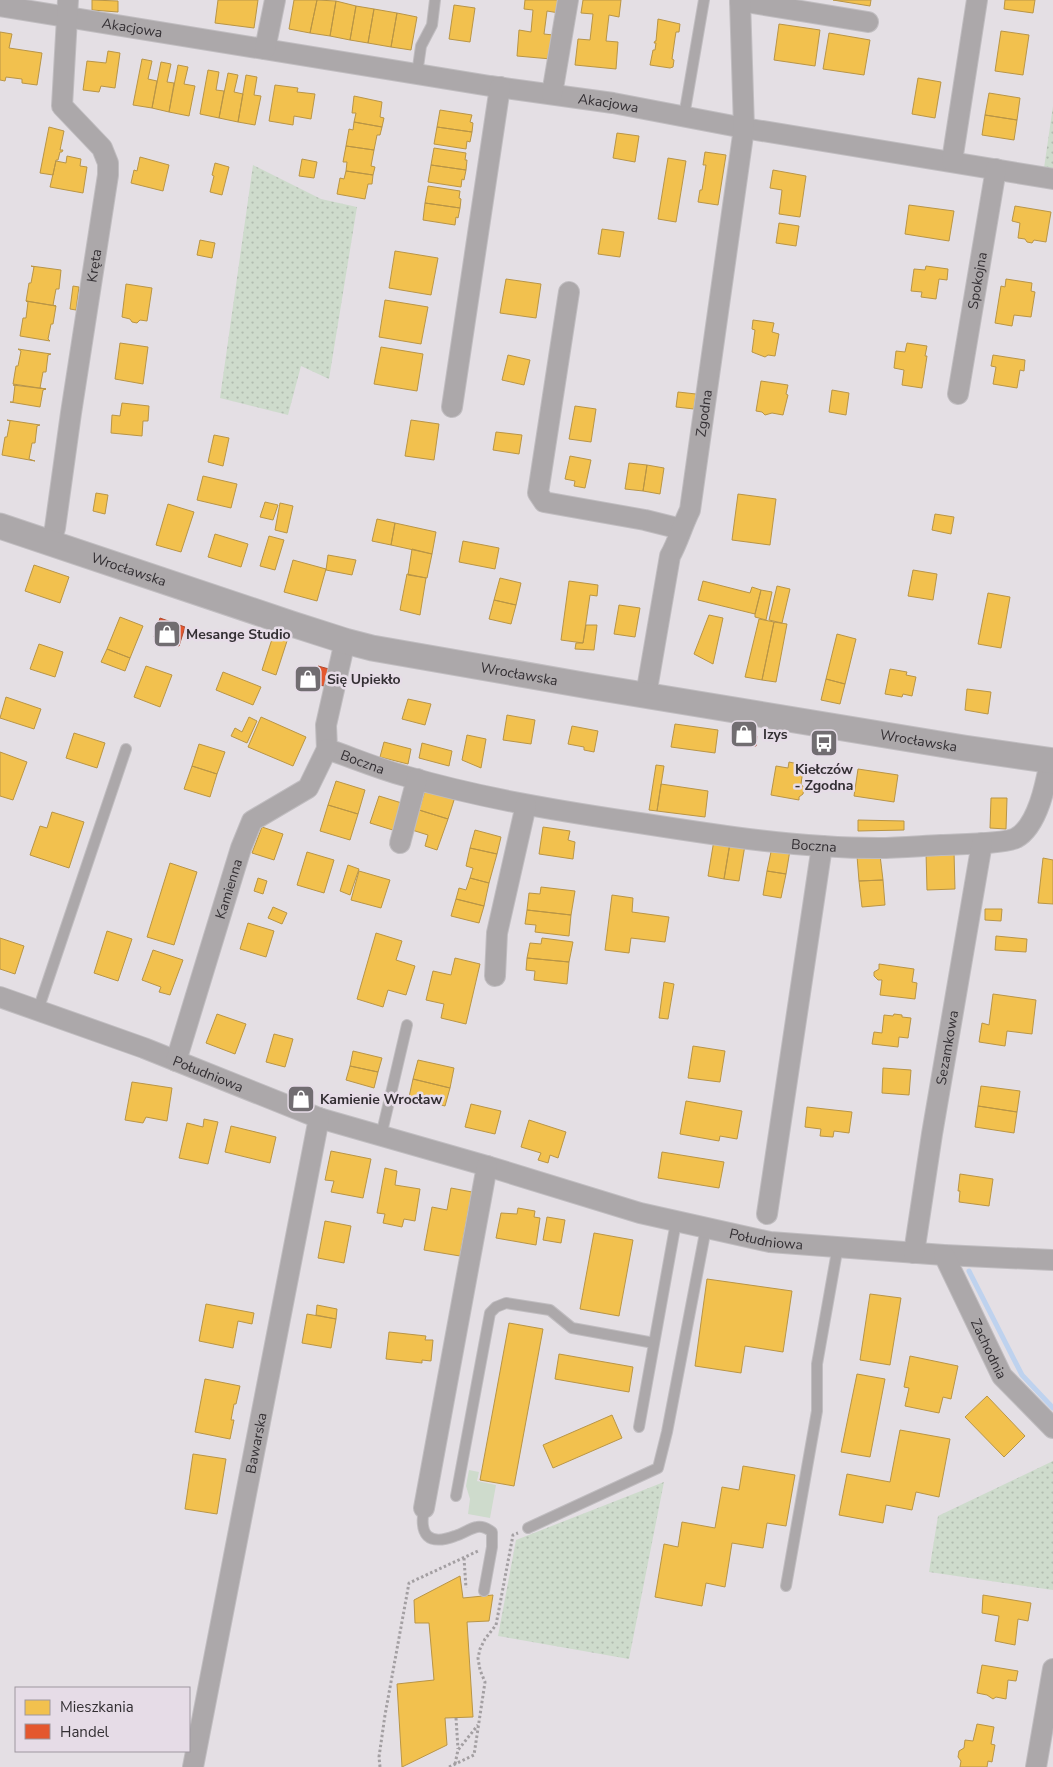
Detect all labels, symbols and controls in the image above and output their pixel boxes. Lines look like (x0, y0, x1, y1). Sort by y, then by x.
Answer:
street label: Akacjowa (101, 13, 164, 42)
street label: Akacjowa (577, 89, 640, 117)
street label: Kręta (82, 248, 106, 284)
street label: Spokojna (963, 250, 991, 311)
street label: Zgodna (691, 388, 716, 438)
street label: Wrocławska (89, 548, 169, 591)
shop icon: Mesange Studio (152, 619, 182, 649)
place label: Mesange Studio (186, 625, 291, 644)
street label: Wrocławska (479, 658, 559, 690)
shop icon: Się Upiekło (293, 664, 323, 694)
place label: Się Upiekło (327, 670, 401, 689)
shop icon: Izys (729, 719, 759, 749)
place label: Izys (763, 725, 788, 744)
street label: Wrocławska (879, 725, 959, 756)
bus stop icon: Kiełczów - Zgodna (809, 728, 839, 758)
street label: Boczna (338, 745, 387, 779)
place label: Kiełczów - Zgodna (795, 760, 853, 795)
street label: Boczna (790, 834, 837, 856)
street label: Kamienna (210, 856, 247, 921)
street label: Sezamkowa (931, 1009, 963, 1086)
street label: Południowa (170, 1051, 246, 1096)
shop icon: Kamienie Wrocław (286, 1084, 316, 1114)
place label: Kamienie Wrocław (320, 1090, 442, 1109)
street label: Południowa (727, 1224, 804, 1254)
street label: Zachodnia (966, 1316, 1011, 1382)
street label: Bawarska (241, 1411, 271, 1475)
legend (15, 1687, 190, 1752)
text: Mieszkania (60, 1697, 134, 1717)
text: Handel (60, 1722, 110, 1742)

